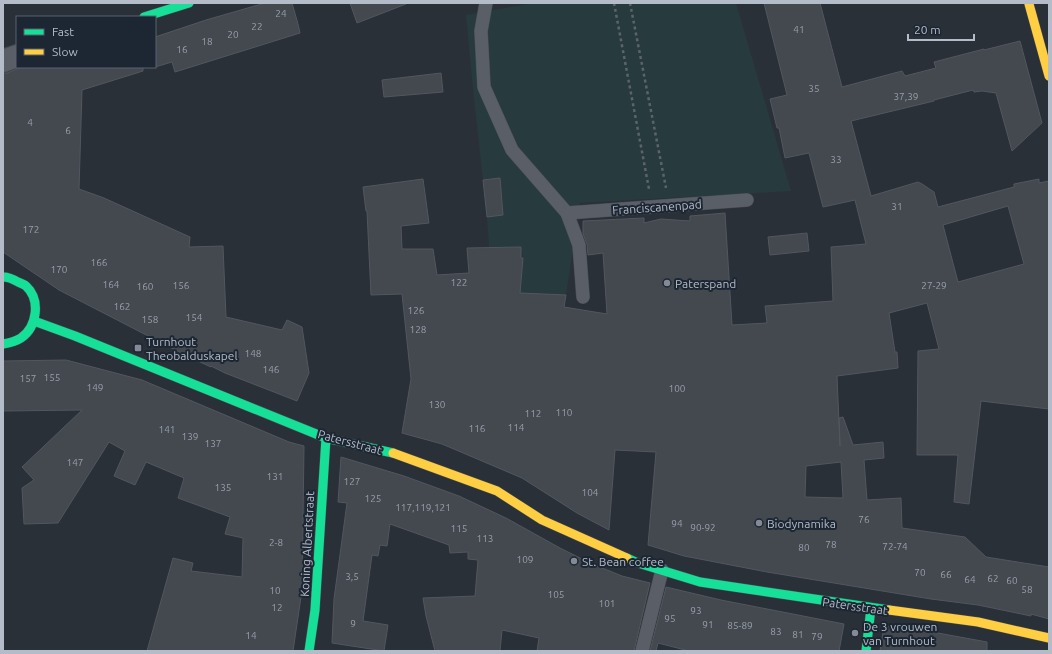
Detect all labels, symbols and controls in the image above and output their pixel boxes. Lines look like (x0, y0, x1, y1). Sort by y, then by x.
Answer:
house number: 24 (275, 8, 287, 19)
legend (16, 16, 156, 68)
scale bar (908, 16, 974, 42)
house number: 22 (251, 21, 263, 32)
text: 20 m (914, 23, 941, 36)
house number: 41 (793, 24, 805, 35)
text: Fast (52, 25, 74, 38)
house number: 20 (227, 29, 239, 40)
house number: 18 (201, 36, 213, 47)
house number: 16 (176, 44, 188, 55)
text: Slow (52, 45, 78, 58)
house number: 35 (808, 83, 820, 94)
house number: 37,39 (893, 91, 919, 102)
house number: 4 (27, 117, 33, 128)
house number: 6 (65, 125, 71, 136)
house number: 33 (830, 154, 842, 165)
street label: Franciscanenpad (612, 197, 702, 217)
house number: 31 (891, 201, 903, 212)
house number: 172 (23, 224, 39, 235)
house number: 166 (91, 257, 108, 268)
house number: 170 (51, 264, 68, 275)
house number: 122 (451, 277, 467, 288)
place label: Paterspand (675, 277, 736, 290)
marker: Paterspand (662, 278, 672, 288)
house number: 164 (103, 279, 120, 290)
house number: 156 (173, 280, 190, 291)
house number: 27-29 (921, 280, 947, 291)
house number: 160 (137, 281, 154, 292)
house number: 162 (114, 301, 130, 312)
house number: 126 (408, 305, 425, 316)
house number: 154 (186, 312, 203, 323)
house number: 158 (142, 314, 159, 325)
house number: 128 (410, 324, 427, 335)
place label: Turnhout Theobalduskapel (146, 335, 238, 362)
marker: Turnhout Theobalduskapel (133, 343, 143, 353)
house number: 148 (245, 348, 262, 359)
house number: 146 (263, 364, 280, 375)
house number: 155 (44, 372, 60, 383)
house number: 157 (20, 373, 36, 384)
house number: 149 (87, 382, 103, 393)
house number: 100 (669, 383, 686, 394)
house number: 130 (429, 399, 446, 410)
house number: 110 (556, 407, 573, 418)
house number: 112 (525, 408, 541, 419)
house number: 114 (508, 422, 525, 433)
house number: 116 (469, 423, 486, 434)
house number: 141 (159, 424, 175, 435)
street label: Patersstraat (317, 427, 384, 457)
house number: 139 (182, 431, 198, 442)
house number: 137 (205, 438, 221, 449)
house number: 147 (67, 457, 83, 468)
house number: 131 (267, 471, 283, 482)
house number: 127 (344, 476, 360, 487)
house number: 135 (215, 482, 231, 493)
house number: 104 (582, 487, 599, 498)
street label: Koning Albertstraat (298, 491, 316, 597)
house number: 125 (365, 493, 381, 504)
house number: 117,119,121 (395, 502, 451, 513)
house number: 76 (858, 514, 870, 525)
place label: Biodynamika (767, 517, 836, 530)
house number: 94 (671, 518, 683, 529)
marker: Biodynamika (754, 518, 764, 528)
house number: 90-92 (690, 522, 716, 533)
house number: 115 (451, 523, 467, 534)
house number: 113 (477, 533, 493, 544)
house number: 2-8 (269, 537, 283, 548)
house number: 78 (825, 539, 837, 550)
house number: 72-74 (882, 541, 908, 552)
house number: 80 (798, 542, 810, 553)
house number: 109 (517, 554, 533, 565)
place label: St. Bean coffee (582, 555, 664, 568)
marker: St. Bean coffee (569, 556, 579, 566)
house number: 70 (914, 567, 926, 578)
house number: 66 (940, 569, 952, 580)
house number: 3,5 (345, 571, 359, 582)
house number: 62 (987, 573, 999, 584)
house number: 64 (964, 574, 976, 585)
house number: 60 (1006, 575, 1018, 586)
house number: 58 (1021, 584, 1033, 595)
house number: 10 (269, 585, 281, 596)
house number: 105 (548, 589, 564, 600)
street label: Patersstraat (822, 595, 889, 617)
house number: 101 (599, 598, 615, 609)
house number: 12 (271, 602, 283, 613)
house number: 93 (690, 605, 702, 616)
house number: 95 (664, 613, 676, 624)
house number: 9 (350, 618, 356, 629)
house number: 91 (702, 619, 714, 630)
house number: 85-89 (727, 620, 753, 631)
place label: De 3 vrouwen van Turnhout (863, 620, 937, 647)
house number: 83 (770, 626, 782, 637)
marker: De 3 vrouwen van Turnhout (850, 628, 860, 638)
house number: 81 (792, 629, 804, 640)
house number: 14 (245, 630, 257, 641)
house number: 79 (811, 631, 823, 642)

